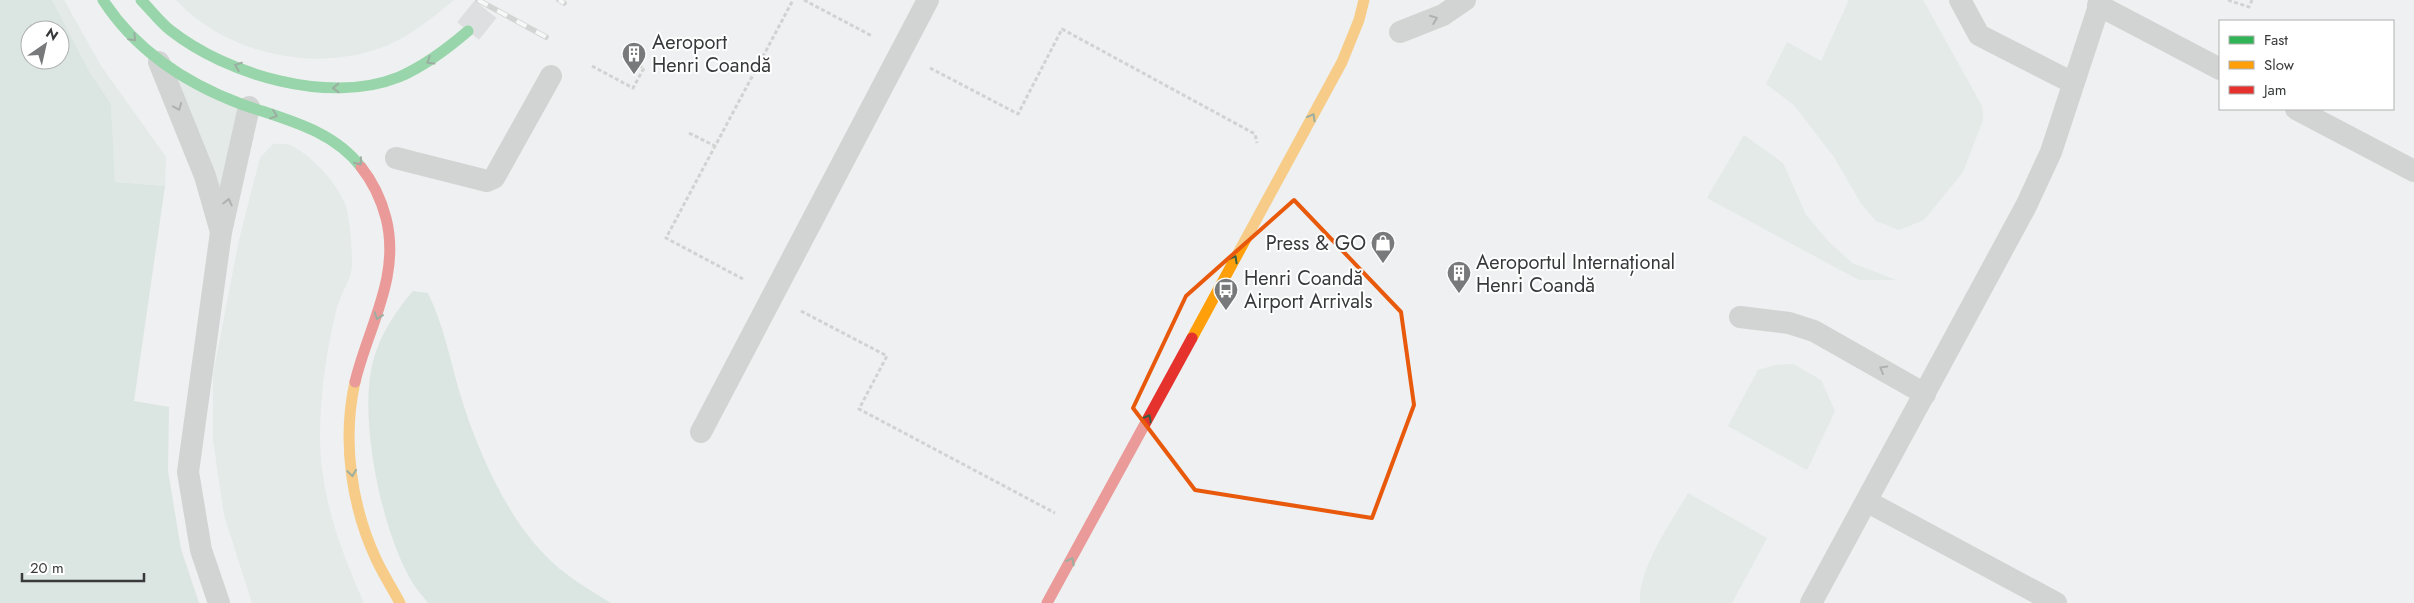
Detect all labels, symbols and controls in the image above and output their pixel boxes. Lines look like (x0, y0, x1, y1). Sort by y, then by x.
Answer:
one-way arrow (1429, 15, 1438, 25)
north arrow (20, 20, 70, 70)
legend (2219, 20, 2394, 110)
text: N (42, 23, 62, 46)
place label: Aeroport Henri Coandă (652, 28, 771, 80)
text: Fast (2264, 29, 2288, 51)
one-way arrow (127, 32, 136, 41)
building icon: Aeroport Henri Coandă (621, 41, 647, 75)
text: Slow (2264, 54, 2295, 76)
one-way arrow (427, 55, 436, 65)
one-way arrow (234, 62, 243, 73)
text: Jam (2262, 79, 2287, 101)
one-way arrow (332, 82, 340, 93)
one-way arrow (172, 102, 182, 111)
one-way arrow (269, 109, 278, 119)
one-way arrow (1306, 113, 1316, 122)
one-way arrow (353, 156, 362, 166)
one-way arrow (222, 198, 232, 207)
place label: Press & GO (1266, 229, 1366, 258)
shop icon: Press & GO (1370, 230, 1396, 264)
place label: Aeroportul Internațional Henri Coandă (1476, 248, 1675, 300)
one-way arrow (1227, 256, 1237, 265)
building icon: Aeroportul Internațional Henri Coandă (1446, 260, 1472, 294)
place label: Henri Coandă Airport Arrivals (1244, 264, 1372, 316)
bus stop icon: Henri Coandă Airport Arrivals (1213, 277, 1239, 311)
one-way arrow (374, 311, 384, 319)
one-way arrow (1880, 366, 1889, 376)
one-way arrow (1142, 414, 1152, 423)
one-way arrow (347, 469, 357, 478)
scale bar (22, 550, 145, 582)
text: 20 m (30, 557, 64, 579)
one-way arrow (1064, 557, 1074, 566)

